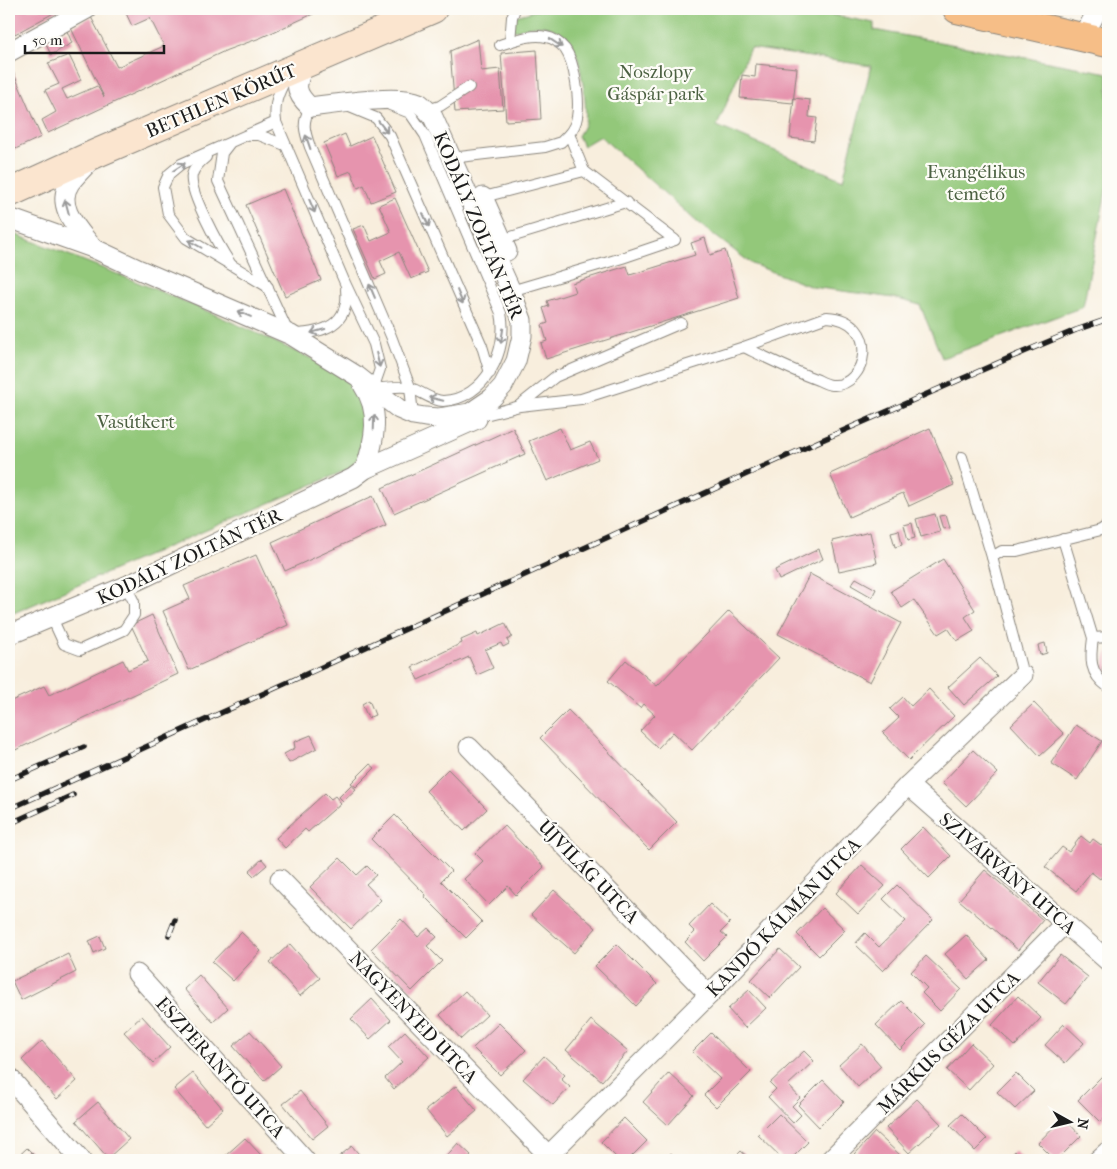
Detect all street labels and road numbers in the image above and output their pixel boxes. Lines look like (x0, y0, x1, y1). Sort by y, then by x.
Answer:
street label: BETHLEN KÖRÚT (143, 59, 300, 143)
street label: KODÁLY ZOLTÁN TÉR (429, 128, 528, 324)
street label: KODÁLY ZOLTÁN TÉR (93, 504, 286, 609)
street label: SZIVÁRVÁNY UTCA (934, 808, 1081, 940)
street label: ÚJVILÁG UTCA (533, 815, 644, 928)
street label: KANDÓ KÁLMÁN UTCA (701, 832, 866, 1002)
street label: NAGYENYED UTCA (345, 947, 482, 1089)
street label: MÁRKUS GÉZA UTCA (873, 966, 1025, 1118)
street label: ESZPERANTÓ UTCA (151, 992, 291, 1143)

